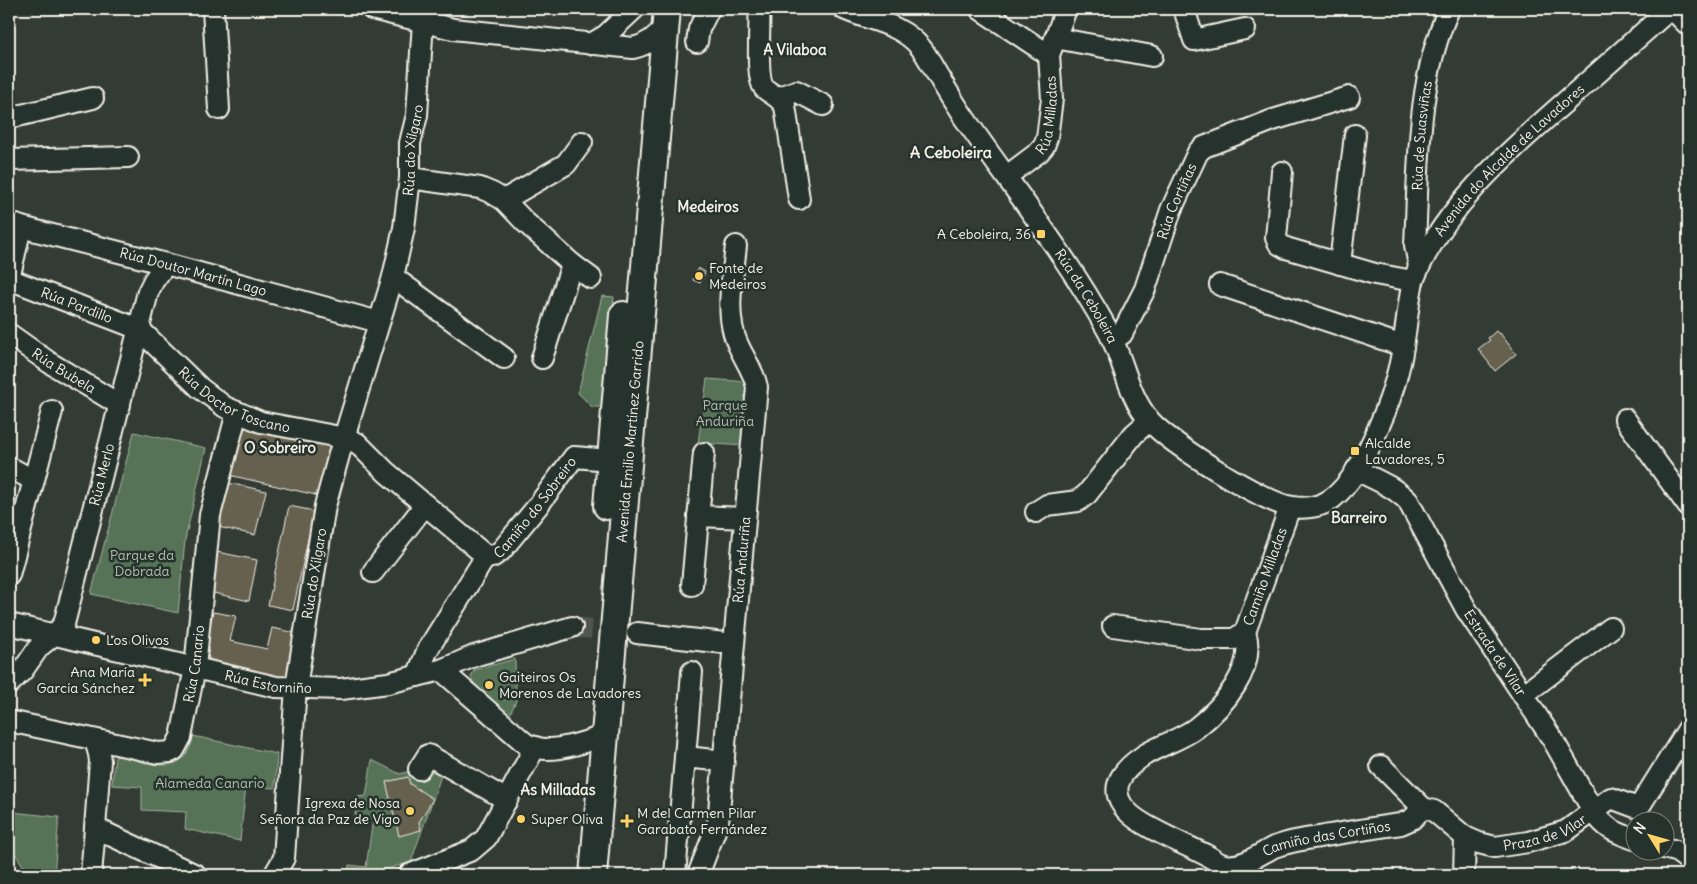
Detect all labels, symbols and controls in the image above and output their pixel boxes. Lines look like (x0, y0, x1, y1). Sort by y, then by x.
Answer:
district label: A Vilaboa (763, 40, 827, 59)
street label: Rúa Milladas (1032, 75, 1061, 158)
street label: Rúa de Suasviñas (1408, 79, 1436, 191)
street label: Avenida do Alcalde de Lavadores (1430, 80, 1588, 240)
street label: Rúa do Xílgaro (399, 104, 427, 197)
district label: A Ceboleira (910, 142, 992, 162)
street label: Rúa Cortiñas (1153, 160, 1201, 242)
district label: Medeiros (677, 197, 739, 216)
place label: A Ceboleira, 36 (937, 225, 1031, 243)
marker: A Ceboleira, 36 (1035, 228, 1047, 240)
street label: Rúa Doutor Martín Lago (118, 244, 269, 300)
street label: Rúa da Ceboleira (1051, 246, 1122, 346)
place label: Fonte de Medeiros (709, 259, 766, 293)
marker: Fonte de Medeiros (693, 270, 705, 282)
street label: Rúa Pardillo (38, 283, 115, 327)
street label: Avenida Emilio Martínez Garrido (612, 340, 648, 543)
street label: Rúa Bubela (28, 344, 99, 397)
street label: Rúa Doctor Toscano (174, 363, 292, 436)
park label: Parque Anduriña (696, 396, 754, 430)
place label: Alcalde Lavadores, 5 (1365, 434, 1445, 468)
district label: O Sobreiro (244, 438, 316, 457)
street label: Rúa Merlo (85, 441, 118, 508)
marker: Alcalde Lavadores, 5 (1349, 445, 1361, 457)
street label: Camiño do Sobreiro (490, 453, 580, 562)
district label: Barreiro (1331, 508, 1388, 527)
street label: Rúa Anduriña (729, 516, 754, 604)
street label: Camiño Milladas (1239, 525, 1291, 628)
street label: Rúa do Xílgaro (298, 527, 330, 620)
park label: Parque da Dobrada (110, 546, 174, 580)
street label: Estrada de Vilar (1460, 606, 1530, 700)
street label: Rúa Canario (179, 624, 208, 704)
place label: Los Olivos (106, 631, 169, 649)
marker: Los Olivos (90, 634, 102, 646)
place label: Ana María García Sánchez (36, 663, 135, 697)
street label: Rúa Estorniño (223, 666, 312, 697)
place label: Gaiteiros Os Morenos de Lavadores (499, 668, 641, 702)
marker: Ana María García Sánchez (139, 674, 151, 686)
marker: Gaiteiros Os Morenos de Lavadores (483, 679, 495, 691)
park label: Alameda Canario (155, 774, 265, 792)
district label: As Milladas (521, 780, 596, 799)
place label: Igrexa de Nosa Señora da Paz de Vigo (260, 794, 400, 828)
place label: M del Carmen Pilar Garabato Fernández (637, 804, 768, 838)
marker: Igrexa de Nosa Señora da Paz de Vigo (404, 805, 416, 817)
place label: Super Oliva (531, 810, 603, 828)
street label: Praza de Vilar (1502, 810, 1590, 855)
north arrow (1624, 812, 1674, 862)
marker: Super Oliva (515, 813, 527, 825)
marker: M del Carmen Pilar Garabato Fernández (621, 815, 633, 827)
street label: Camiño das Cortiños (1259, 817, 1392, 861)
text: N (1630, 819, 1650, 837)

